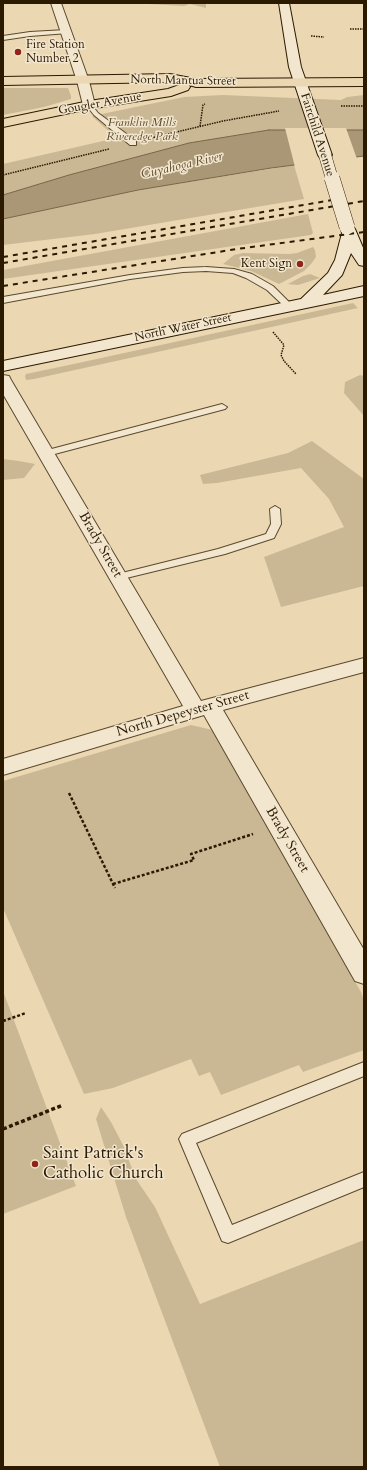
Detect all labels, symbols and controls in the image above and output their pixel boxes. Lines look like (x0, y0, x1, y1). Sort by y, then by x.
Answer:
place label: Fire Station Number 2 (26, 38, 85, 66)
marker: Fire Station Number 2 (13, 47, 23, 57)
street label: North Mantua Street (130, 73, 236, 89)
street label: Gougler Avenue (57, 90, 143, 118)
street label: Fairchild Avenue (297, 92, 337, 178)
park label: Franklin Mills Riveredge Park (106, 116, 178, 144)
water label: Cuyahoga River (140, 149, 224, 183)
place label: Kent Sign (241, 257, 292, 271)
marker: Kent Sign (295, 259, 305, 269)
street label: North Water Street (133, 311, 233, 345)
street label: Brady Street (74, 509, 126, 581)
street label: North Depeyster Street (115, 687, 251, 741)
street label: Brady Street (261, 804, 313, 876)
place label: Saint Patrick's Catholic Church (43, 1144, 164, 1184)
marker: Saint Patrick's Catholic Church (30, 1159, 40, 1169)

